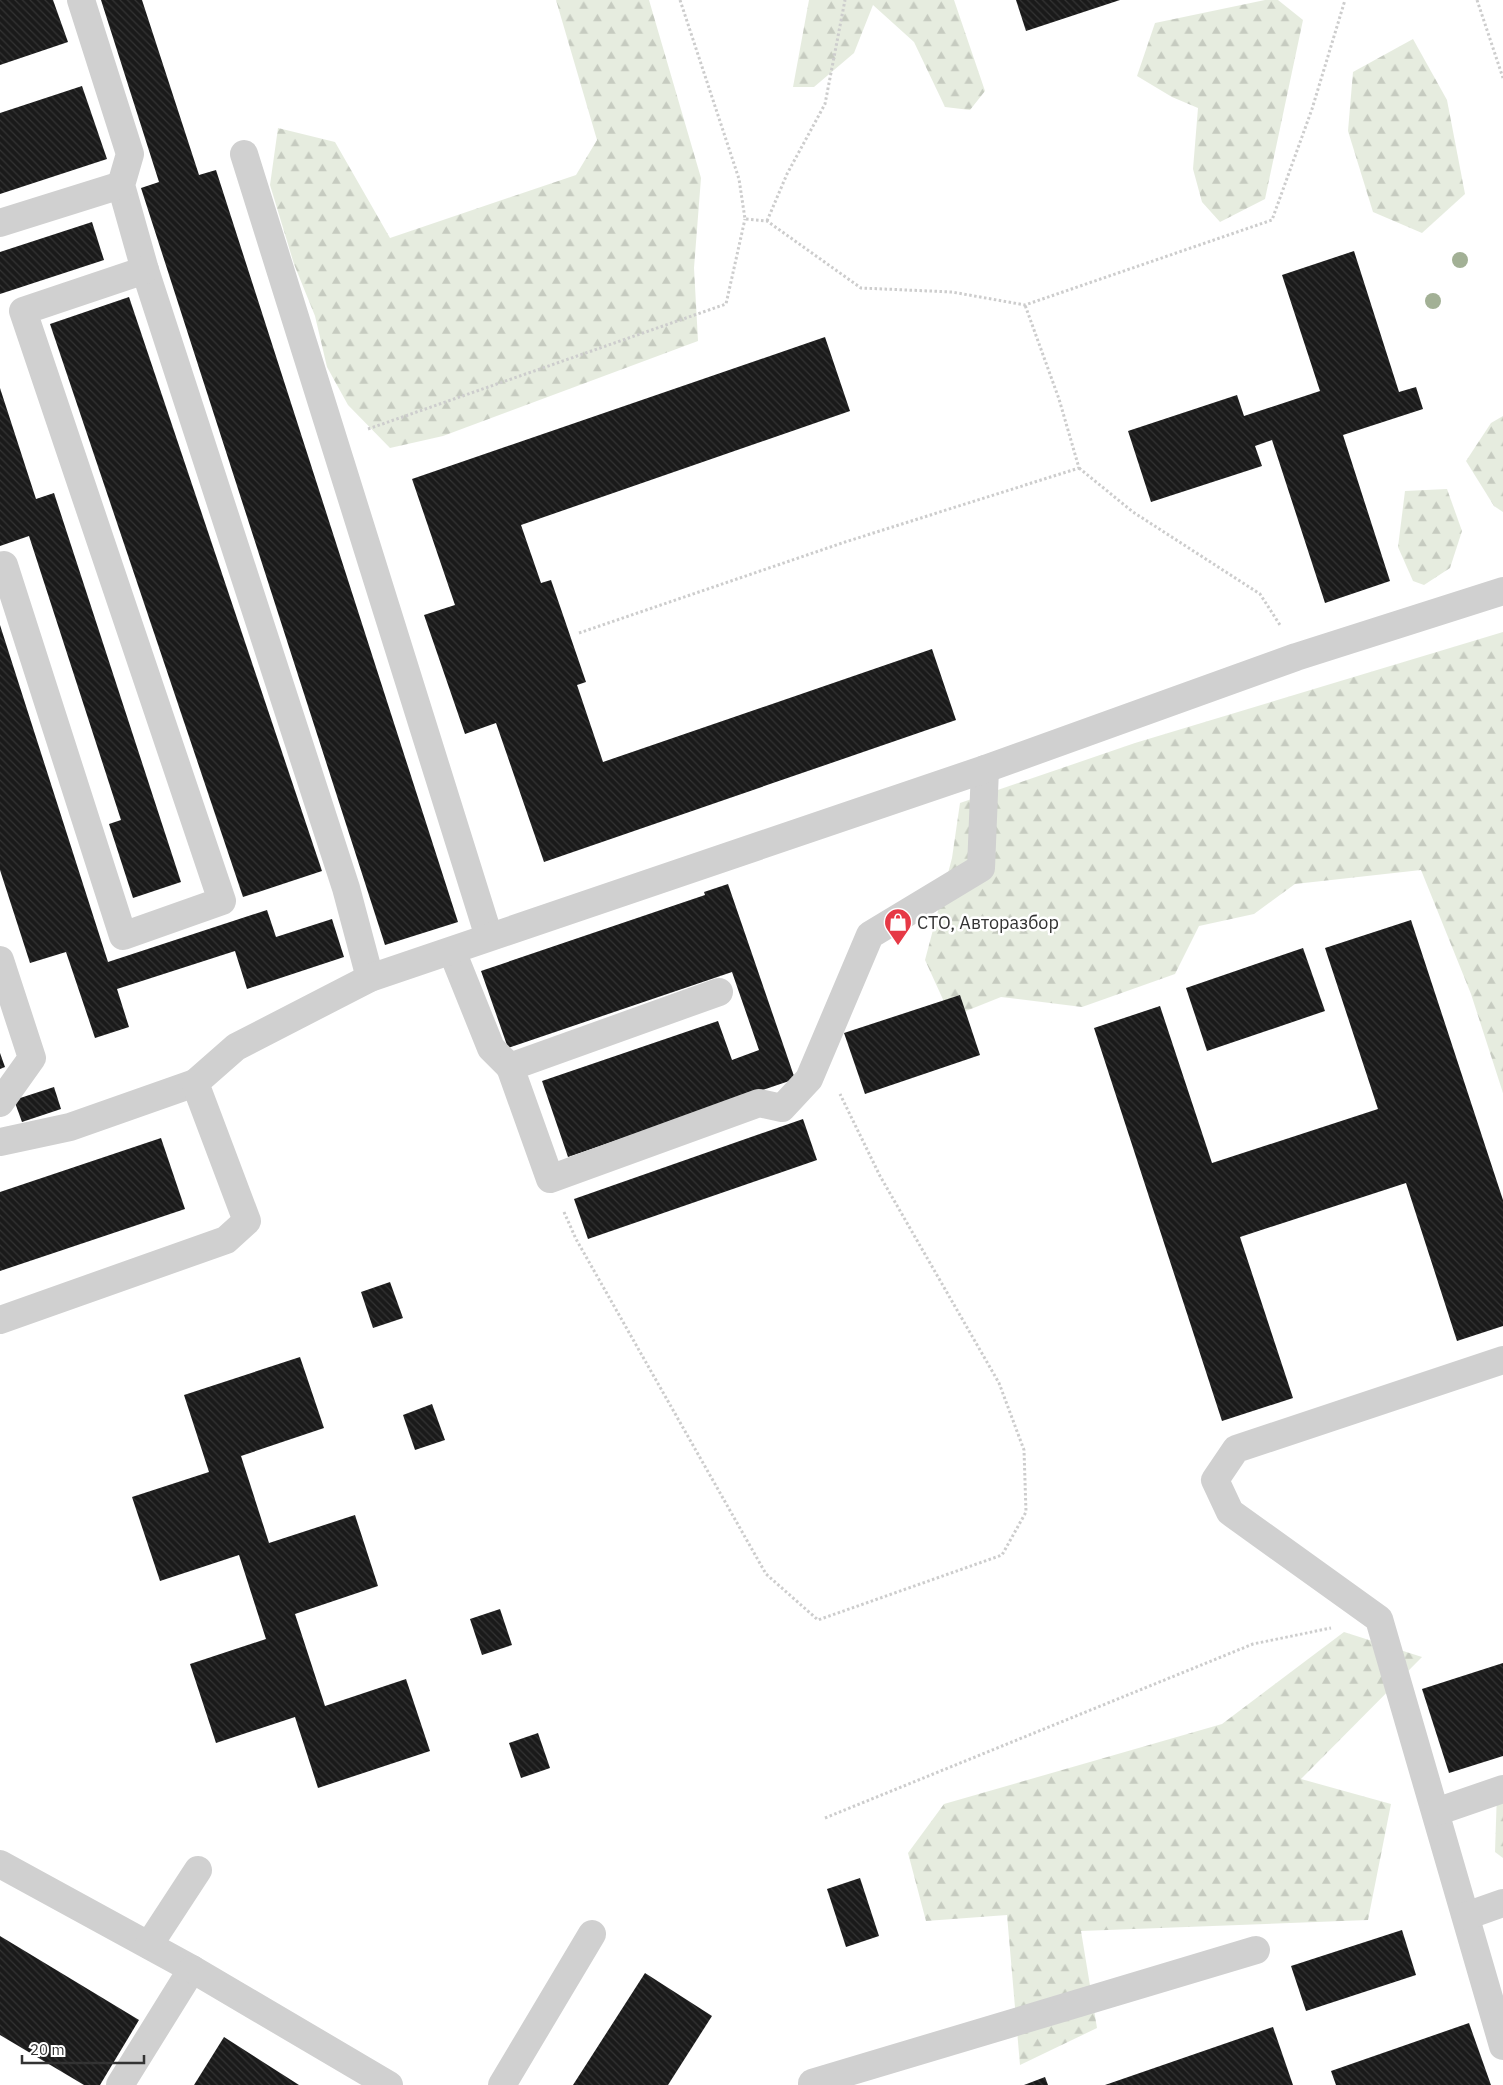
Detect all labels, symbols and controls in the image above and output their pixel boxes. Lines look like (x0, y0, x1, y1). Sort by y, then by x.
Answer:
shop icon: СТО, Авторазбор (883, 907, 913, 946)
place label: СТО, Авторазбор (917, 911, 1059, 934)
scale bar (22, 2032, 145, 2064)
text: 20 m (30, 2040, 65, 2059)

